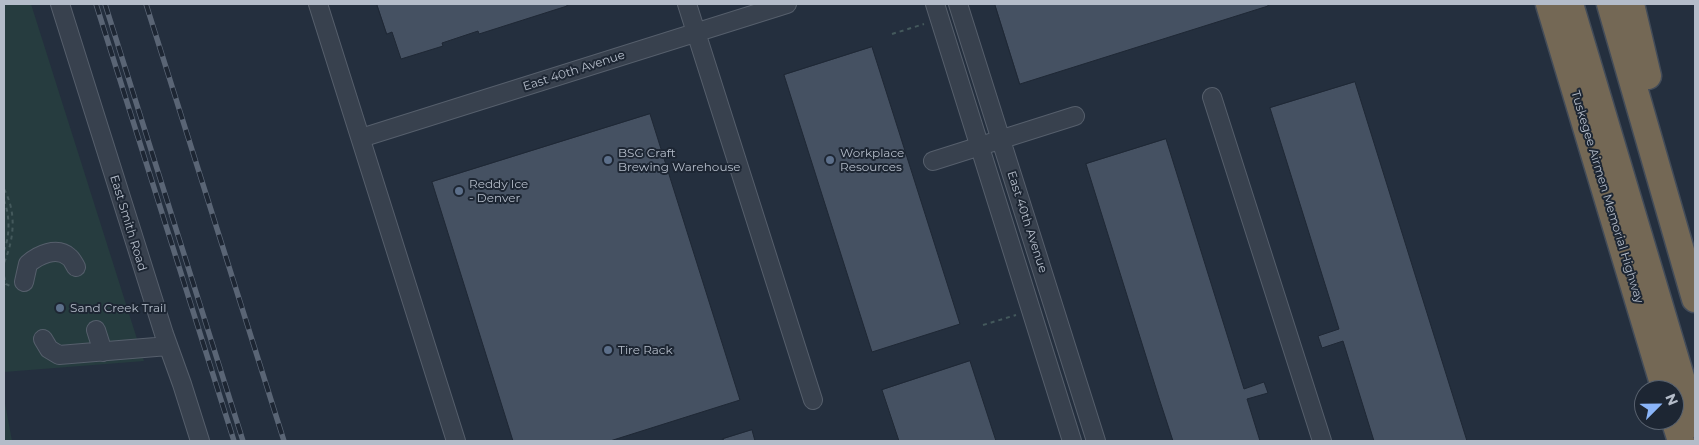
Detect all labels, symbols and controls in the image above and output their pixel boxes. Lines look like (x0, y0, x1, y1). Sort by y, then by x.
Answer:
street label: East 40th Avenue (521, 48, 627, 94)
street label: Tuskegee Airmen Memorial Highway (1568, 89, 1646, 305)
place label: BSG Craft Brewing Warehouse (618, 146, 741, 174)
place label: Workplace Resources (840, 146, 904, 174)
marker: BSG Craft Brewing Warehouse (602, 154, 614, 166)
marker: Workplace Resources (824, 154, 836, 166)
street label: East 40th Avenue (1004, 169, 1050, 275)
street label: East Smith Road (107, 173, 149, 273)
place label: Reddy Ice - Denver (469, 177, 528, 205)
marker: Reddy Ice - Denver (453, 185, 465, 197)
place label: Sand Creek Trail (70, 301, 166, 315)
marker: Sand Creek Trail (54, 302, 66, 314)
place label: Tire Rack (618, 343, 673, 357)
marker: Tire Rack (602, 344, 614, 356)
north arrow (1634, 380, 1684, 430)
text: N (1661, 391, 1682, 408)

